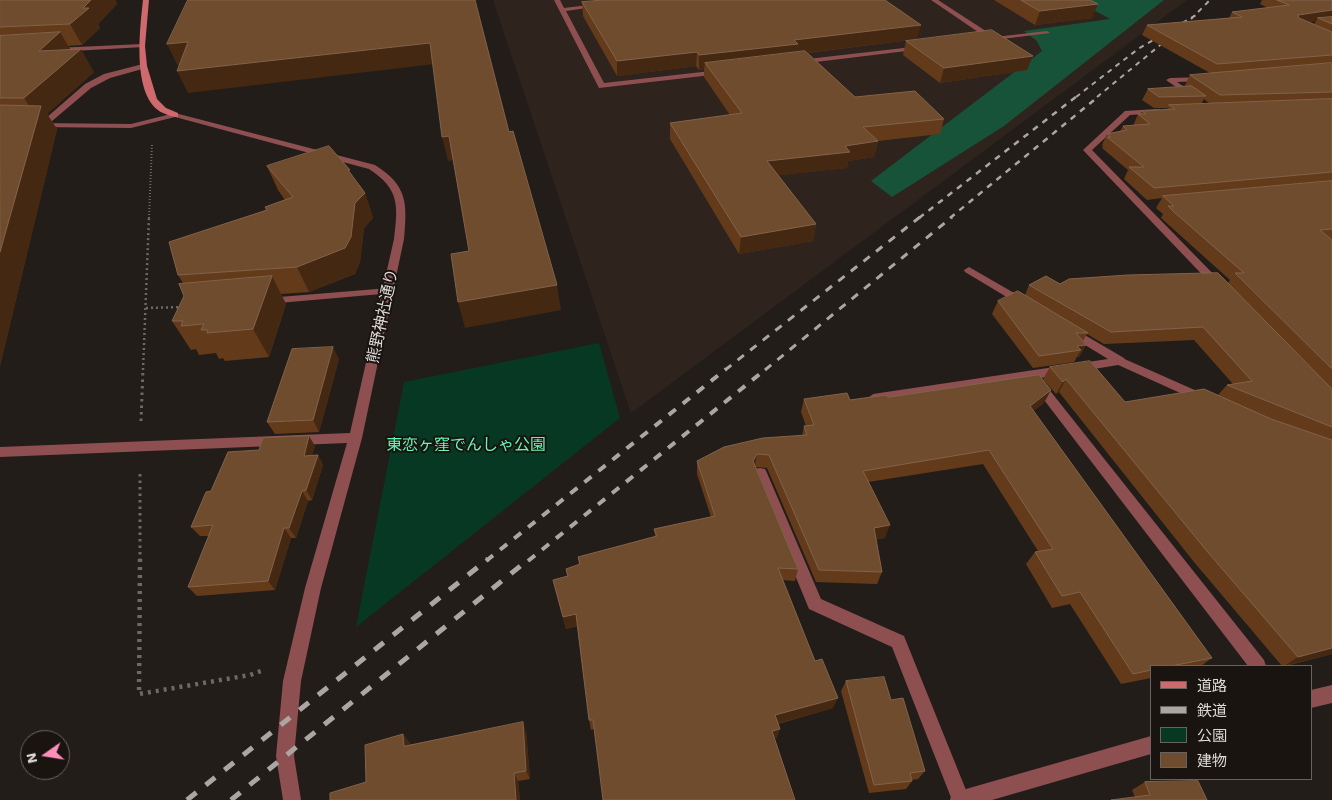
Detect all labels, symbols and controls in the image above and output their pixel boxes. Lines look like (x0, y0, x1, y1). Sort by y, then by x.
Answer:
street label: 熊野神社通り (364, 267, 402, 365)
park label: 東恋ヶ窪でんしゃ公園 (386, 435, 546, 455)
legend (1150, 665, 1312, 780)
text: 道路 (1197, 677, 1227, 695)
text: 鉄道 (1197, 702, 1227, 720)
text: 公園 (1197, 727, 1227, 745)
north arrow (20, 730, 70, 780)
text: N (22, 751, 40, 765)
text: 建物 (1197, 752, 1227, 770)

